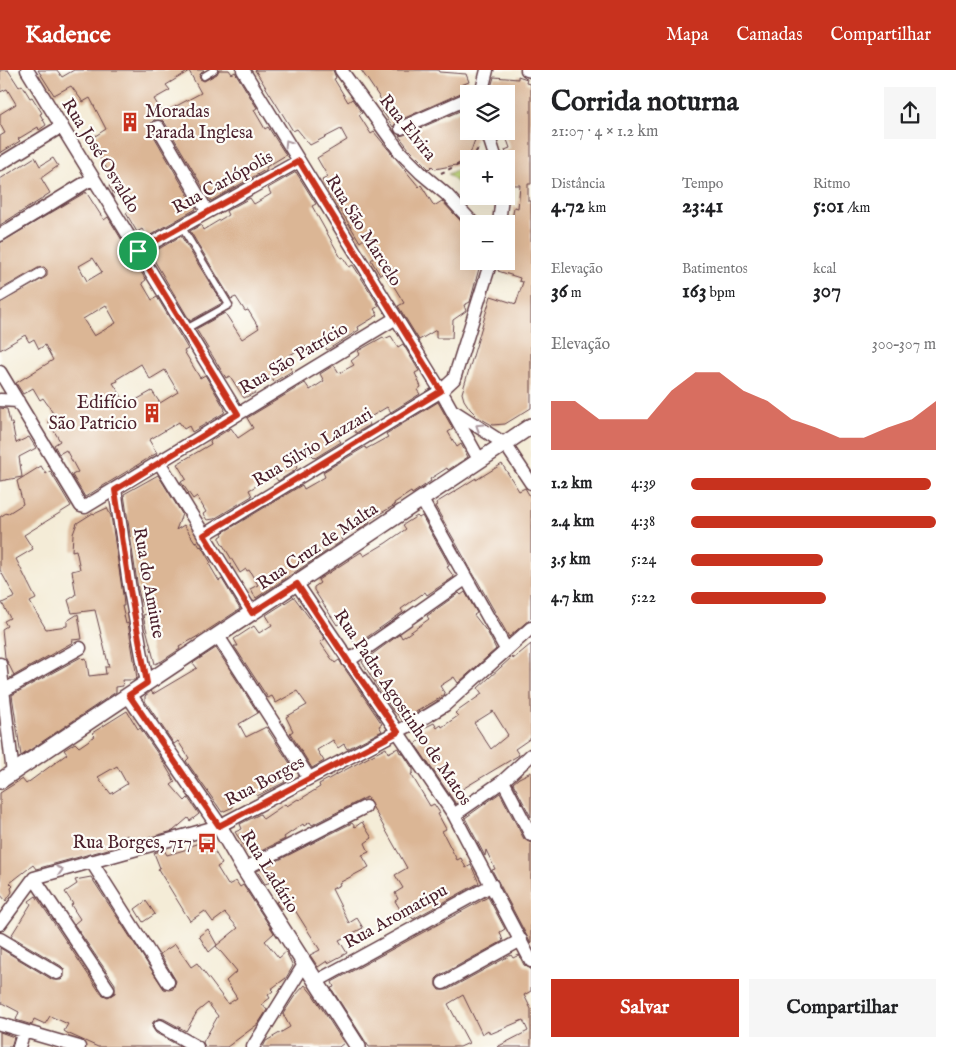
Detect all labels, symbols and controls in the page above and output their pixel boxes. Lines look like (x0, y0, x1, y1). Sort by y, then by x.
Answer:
text: Kadence (25, 20, 111, 51)
text: Mapa (666, 24, 708, 47)
text: Camadas (736, 24, 802, 47)
text: Compartilhar (830, 24, 931, 47)
map controls (460, 85, 515, 270)
button: layers (460, 85, 515, 140)
text: Corrida noturna (551, 85, 739, 120)
button: share (884, 87, 936, 139)
street label: Rua Elvira (373, 90, 441, 166)
street label: Rua José Osvaldo (56, 94, 145, 218)
place label: Moradas Parada Inglesa (145, 101, 253, 145)
building icon: Moradas Parada Inglesa (119, 111, 141, 133)
text: 21:07 · 4 × 1.2 km (551, 122, 658, 142)
one-way arrow (284, 139, 294, 148)
street label: Rua Carlópolis (168, 146, 278, 220)
button: + (460, 150, 515, 205)
street label: Rua São Marcelo (320, 171, 407, 291)
text: Distância (551, 175, 605, 193)
text: Tempo (682, 175, 723, 193)
text: Ritmo (813, 175, 850, 193)
text: 4.72 (551, 193, 585, 220)
text: 23:41 (682, 193, 723, 220)
text: 5:01 (813, 193, 844, 220)
text: km (585, 199, 606, 217)
text: /km (844, 199, 870, 217)
button: − (460, 215, 515, 270)
pin (117, 230, 159, 272)
icon: arrive (124, 237, 152, 265)
text: Elevação (551, 260, 603, 278)
text: Batimentos (682, 260, 748, 278)
text: kcal (813, 260, 836, 278)
text: 36 (551, 278, 568, 305)
text: 163 (682, 278, 707, 305)
text: 307 (813, 278, 841, 305)
text: m (568, 284, 582, 302)
text: bpm (707, 284, 735, 302)
street label: Rua São Patrício (235, 317, 353, 401)
text: Elevação (551, 335, 610, 355)
text: 300–307 m (872, 335, 936, 355)
place label: Edifício São Patricio (49, 392, 137, 436)
building icon: Edifício São Patricio (141, 402, 163, 424)
street label: Rua Silvio Lazzari (249, 403, 377, 493)
one-way arrow (476, 424, 485, 434)
text: 1.2 km (551, 474, 592, 494)
text: 4:39 (631, 474, 656, 494)
street label: Rua Cruz de Malta (253, 498, 383, 596)
text: 2.4 km (551, 512, 594, 532)
text: 4:38 (631, 512, 655, 532)
street label: Rua do Amiute (127, 526, 169, 640)
text: 3.5 km (551, 550, 591, 570)
text: 5:24 (631, 550, 656, 570)
text: 4.7 km (551, 588, 594, 608)
text: 5:22 (631, 588, 656, 608)
street label: Rua Padre Agostinho de Matos (328, 606, 476, 810)
street label: Rua Borges (221, 751, 309, 813)
street label: Rua Ladário (234, 826, 304, 918)
place label: Rua Borges, 717 (73, 832, 192, 855)
bus stop icon: Rua Borges, 717 (196, 832, 218, 854)
one-way arrow (55, 866, 63, 876)
street label: Rua Aromatipu (340, 879, 452, 955)
button: Salvar (551, 979, 739, 1037)
button: Compartilhar (749, 979, 936, 1037)

